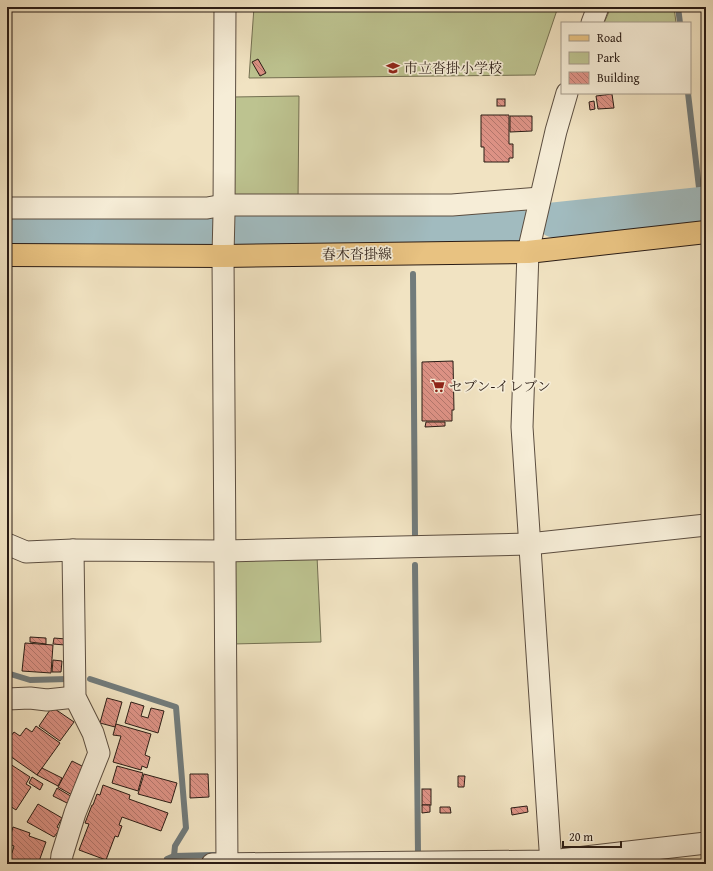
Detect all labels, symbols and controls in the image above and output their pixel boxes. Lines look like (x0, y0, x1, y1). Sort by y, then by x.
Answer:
legend (561, 22, 691, 94)
text: Road (597, 29, 623, 46)
text: Park (597, 49, 621, 66)
place label: 市立沓掛小学校 (404, 58, 502, 78)
school or university icon: 市立沓掛小学校 (385, 60, 401, 76)
text: Building (597, 69, 640, 86)
street label: 春木沓掛線 (322, 243, 392, 265)
place label: セブン-イレブン (449, 376, 551, 396)
supermarket icon: セブン-イレブン (430, 378, 446, 394)
scale bar (563, 823, 621, 849)
text: 20 m (569, 828, 593, 845)

